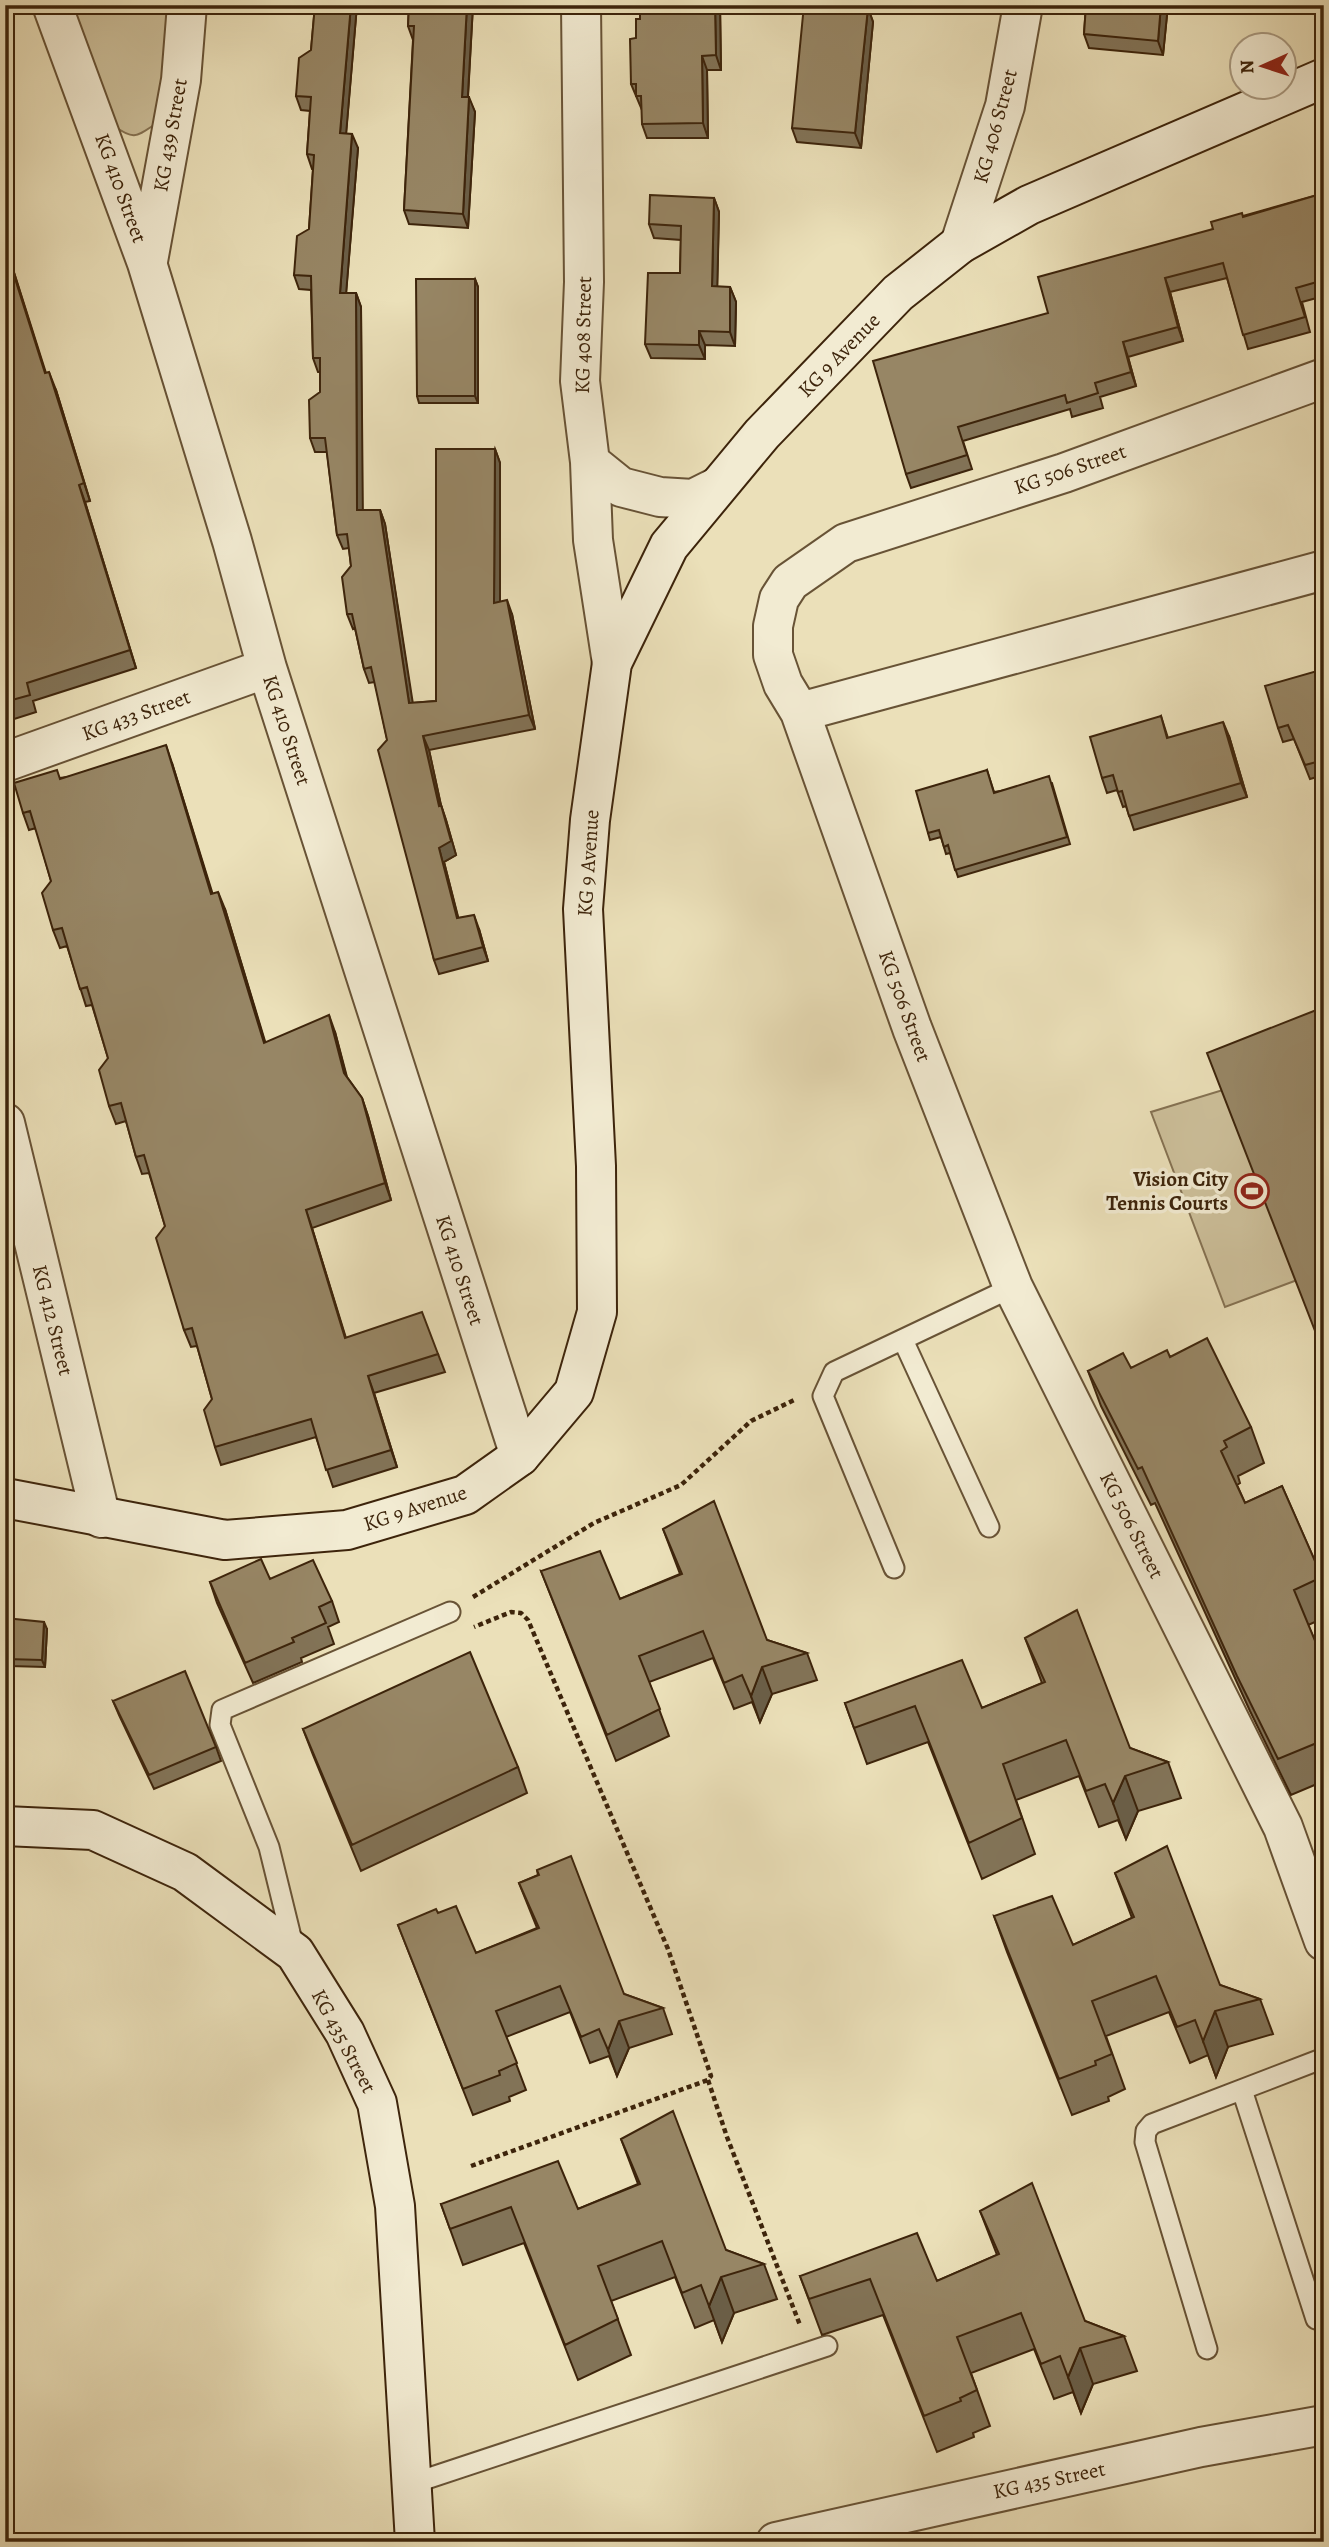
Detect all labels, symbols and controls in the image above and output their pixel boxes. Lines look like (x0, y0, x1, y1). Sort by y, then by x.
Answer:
north arrow (1228, 32, 1298, 102)
text: N (1234, 59, 1260, 74)
street label: KG 406 Street (966, 66, 1024, 186)
street label: KG 439 Street (146, 76, 194, 194)
street label: KG 410 Street (88, 129, 154, 247)
street label: KG 408 Street (568, 276, 598, 394)
street label: KG 9 Avenue (792, 307, 886, 403)
street label: KG 506 Street (1010, 437, 1130, 501)
street label: KG 410 Street (256, 671, 318, 789)
street label: KG 433 Street (78, 682, 194, 748)
street label: KG 9 Avenue (570, 809, 606, 917)
street label: KG 506 Street (872, 946, 938, 1066)
place label: Vision City Tennis Courts (1106, 1165, 1229, 1217)
sports icon: Vision City Tennis Courts (1233, 1172, 1271, 1210)
street label: KG 410 Street (429, 1211, 491, 1329)
street label: KG 412 Street (26, 1262, 80, 1378)
street label: KG 506 Street (1093, 1467, 1171, 1583)
street label: KG 9 Avenue (360, 1478, 470, 1538)
street label: KG 435 Street (305, 1984, 383, 2098)
street label: KG 435 Street (990, 2454, 1108, 2506)

